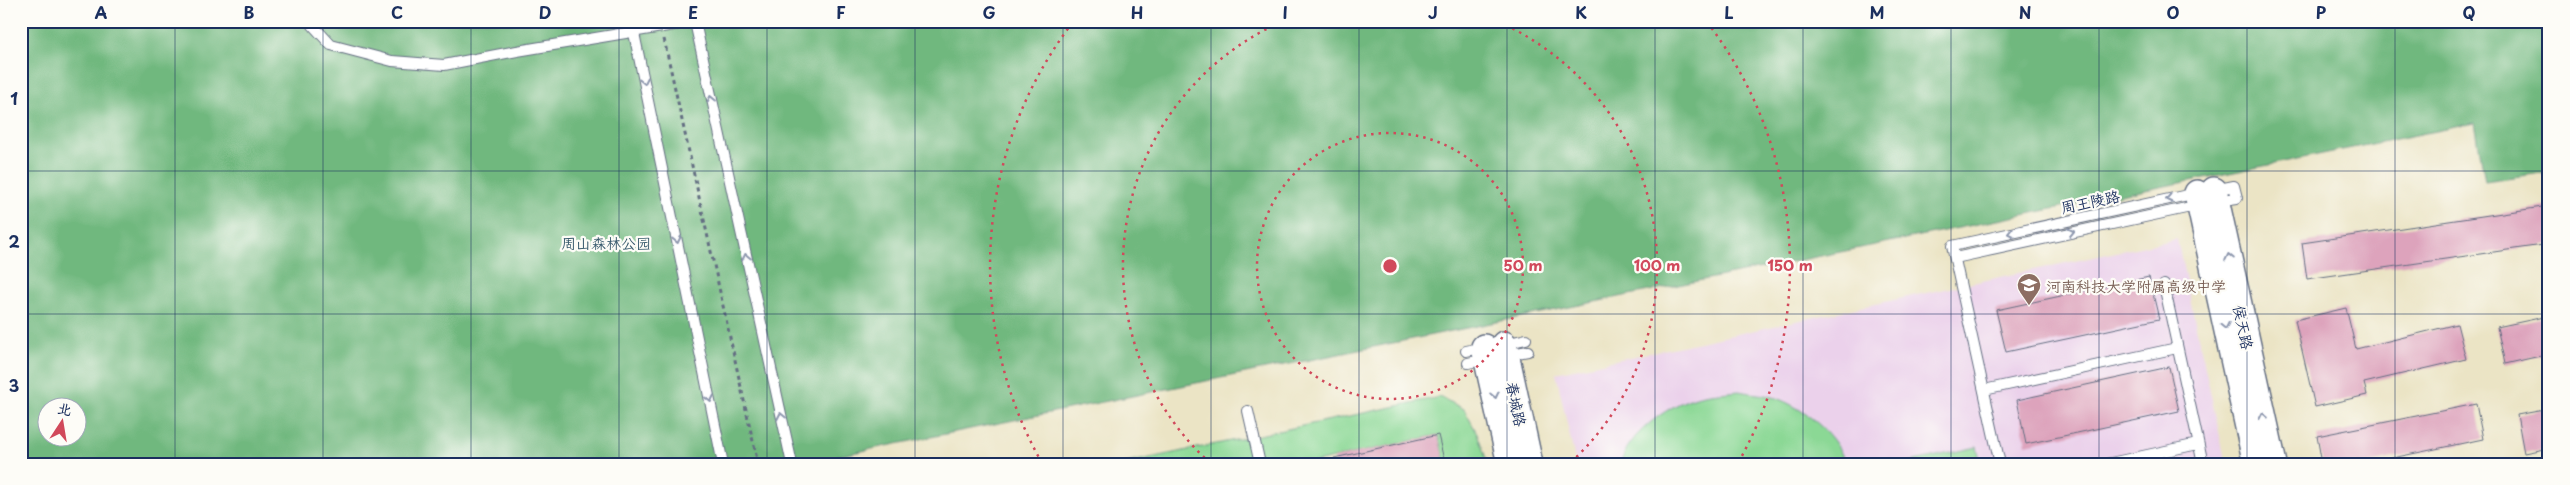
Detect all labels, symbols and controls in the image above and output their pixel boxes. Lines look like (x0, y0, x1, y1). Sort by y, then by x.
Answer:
text: A (95, 0, 108, 24)
text: B (244, 0, 255, 24)
text: C (391, 0, 403, 24)
text: D (539, 0, 551, 24)
text: E (688, 0, 698, 24)
text: F (836, 0, 846, 24)
text: G (982, 0, 996, 24)
text: H (1131, 0, 1143, 24)
text: I (1282, 0, 1288, 24)
text: J (1428, 0, 1438, 24)
text: K (1575, 0, 1587, 24)
text: L (1724, 0, 1734, 24)
text: M (1869, 0, 1885, 24)
text: N (2019, 0, 2031, 24)
text: O (2167, 0, 2180, 24)
text: P (2316, 0, 2327, 24)
text: Q (2463, 0, 2476, 24)
one-way arrow (638, 76, 649, 85)
text: 1 (10, 86, 18, 110)
one-way arrow (707, 94, 717, 103)
street label: 周王陵路 (2058, 184, 2122, 218)
one-way arrow (2165, 193, 2174, 204)
one-way arrow (2006, 228, 2015, 238)
one-way arrow (2066, 228, 2075, 238)
text: 2 (8, 229, 20, 253)
park label: 周山森林公园 (561, 231, 651, 254)
one-way arrow (671, 235, 682, 244)
one-way arrow (741, 253, 752, 262)
text: 50 m (1504, 253, 1542, 276)
text: 100 m (1634, 253, 1680, 276)
text: 150 m (1767, 253, 1813, 276)
one-way arrow (2224, 253, 2234, 262)
centre of rings (1381, 257, 1399, 275)
school or university icon: 河南科技大学附属高级中学 (2016, 272, 2042, 306)
place label: 河南科技大学附属高级中学 (2046, 274, 2226, 297)
street label: 侯天路 (2228, 303, 2260, 351)
one-way arrow (2219, 322, 2230, 331)
text: 3 (9, 373, 19, 397)
street label: 春城路 (1501, 380, 1533, 428)
one-way arrow (1489, 390, 1499, 399)
one-way arrow (704, 394, 715, 403)
text: 北 (56, 397, 74, 421)
north arrow (38, 398, 88, 448)
one-way arrow (776, 412, 787, 421)
one-way arrow (2259, 412, 2269, 421)

